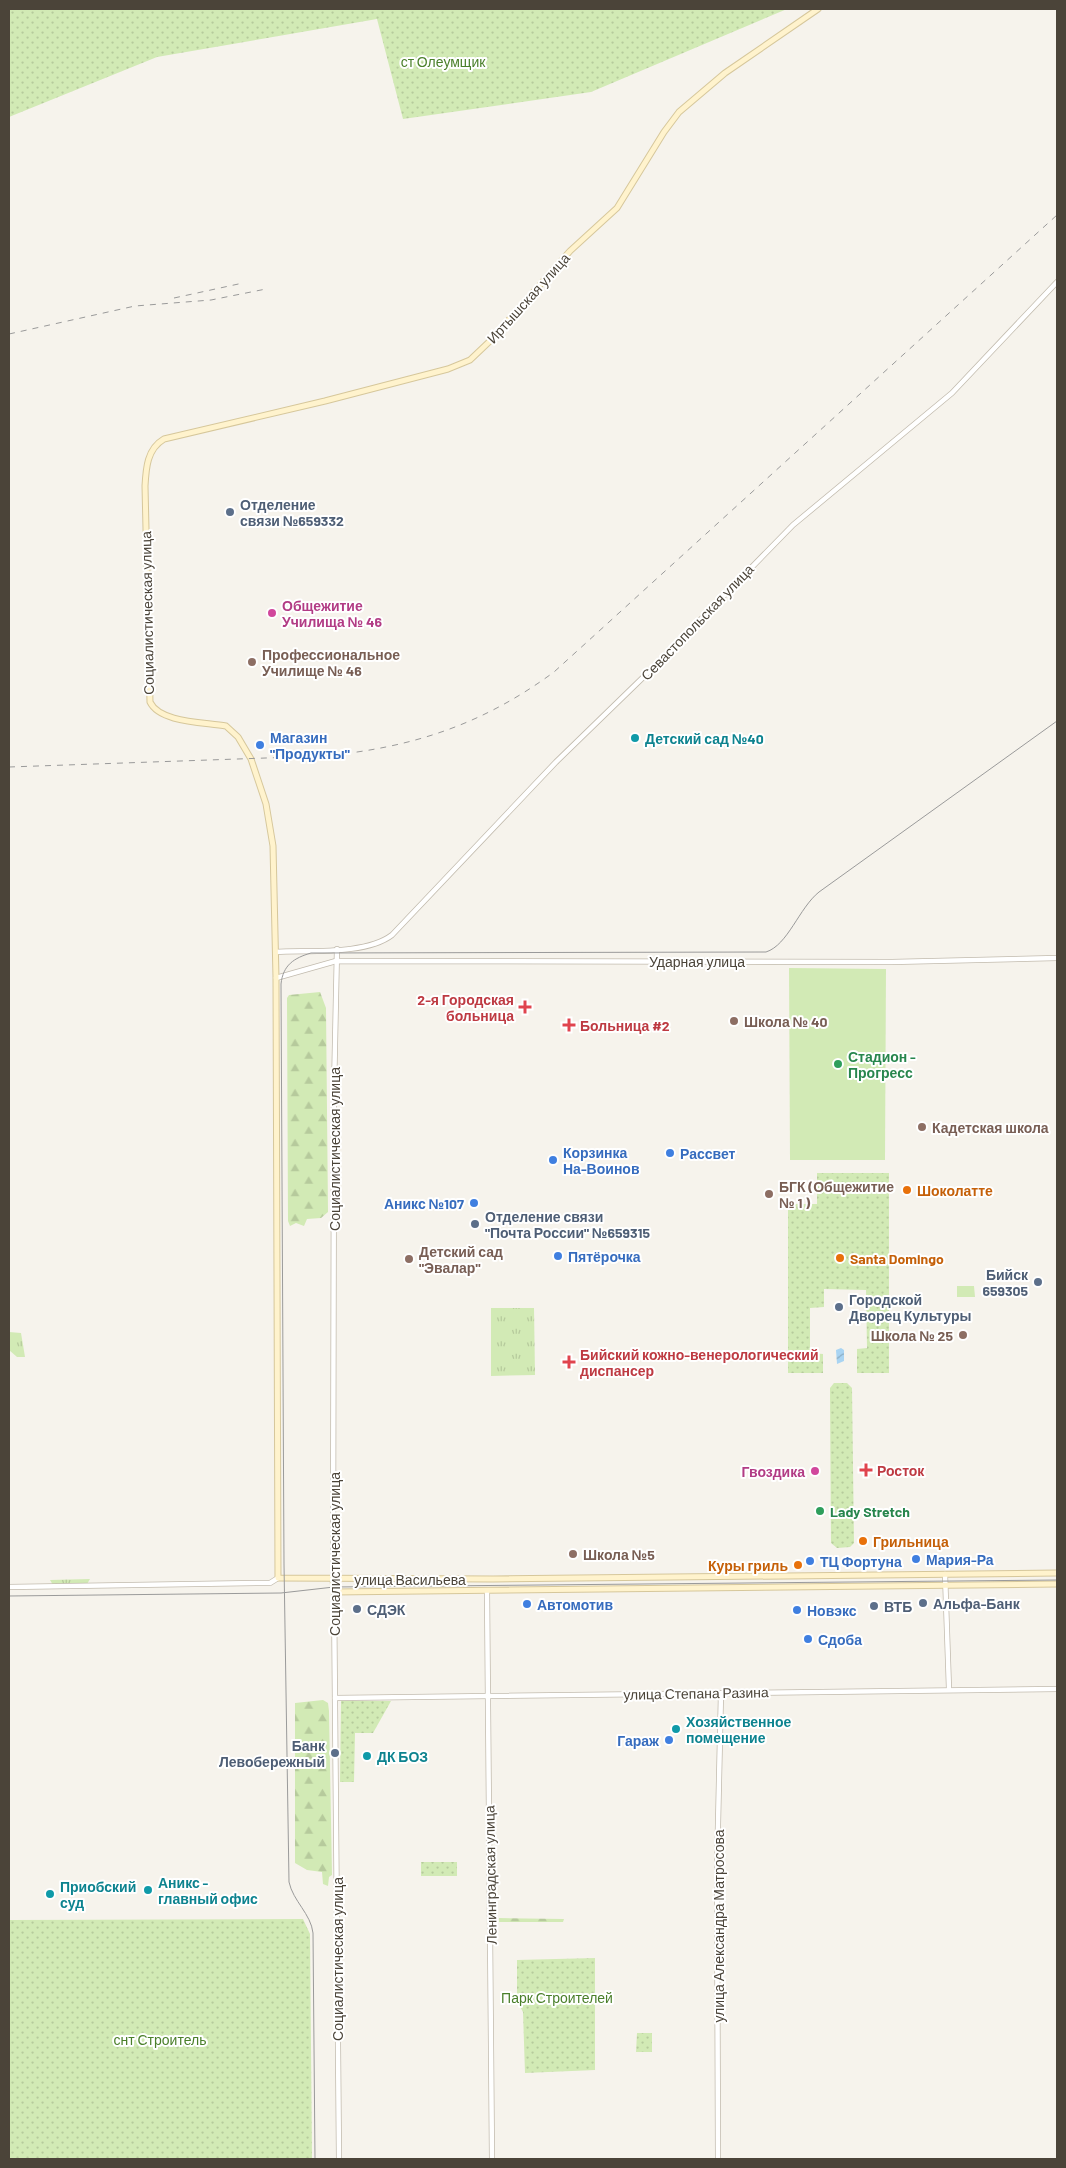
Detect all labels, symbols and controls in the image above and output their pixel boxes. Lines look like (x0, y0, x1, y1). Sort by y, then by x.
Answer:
park label: ст Олеумщик (401, 53, 486, 70)
street label: Иртышская улица (483, 249, 573, 347)
place label: Отделение связи №659332 (240, 496, 344, 529)
marker: Отделение связи №659332 (224, 506, 236, 518)
street label: Социалистическая улица (137, 531, 157, 695)
street label: Севастопольская улица (637, 560, 757, 684)
place label: Общежитие Училища № 46 (282, 597, 382, 630)
marker: Общежитие Училища № 46 (266, 607, 278, 619)
place label: Профессиональное Училище № 46 (262, 646, 400, 679)
marker: Профессиональное Училище № 46 (246, 656, 258, 668)
place label: Магазин "Продукты" (270, 729, 350, 762)
place label: Детский сад №40 (645, 730, 764, 747)
marker: Детский сад №40 (629, 732, 641, 744)
marker: Магазин "Продукты" (254, 739, 266, 751)
street label: Ударная улица (649, 953, 745, 970)
place label: 2-я Городская больница (417, 991, 514, 1024)
marker: 2-я Городская больница (518, 1000, 532, 1014)
place label: Школа № 40 (744, 1013, 827, 1030)
marker: Школа № 40 (728, 1015, 740, 1027)
place label: Больница #2 (580, 1017, 670, 1034)
marker: Больница #2 (562, 1018, 576, 1032)
place label: Стадион - Прогресс (848, 1048, 916, 1081)
marker: Стадион - Прогресс (832, 1058, 844, 1070)
street label: Социалистическая улица (326, 1067, 343, 1231)
place label: Кадетская школа (932, 1119, 1049, 1136)
marker: Кадетская школа (916, 1121, 928, 1133)
place label: Корзинка На-Воинов (563, 1144, 640, 1177)
place label: Рассвет (680, 1145, 736, 1162)
marker: Рассвет (664, 1147, 676, 1159)
marker: Корзинка На-Воинов (547, 1154, 559, 1166)
place label: БГК (Общежитие № 1 ) (779, 1178, 894, 1211)
place label: Шоколатте (917, 1182, 993, 1199)
marker: Шоколатте (901, 1184, 913, 1196)
marker: БГК (Общежитие № 1 ) (763, 1188, 775, 1200)
place label: Аникс №107 (384, 1195, 464, 1212)
marker: Аникс №107 (468, 1197, 480, 1209)
place label: Отделение связи "Почта России" №659315 (485, 1208, 650, 1241)
marker: Отделение связи "Почта России" №659315 (469, 1218, 481, 1230)
place label: Детский сад "Эвалар" (419, 1243, 503, 1276)
place label: Пятёрочка (568, 1248, 641, 1265)
marker: Пятёрочка (552, 1250, 564, 1262)
place label: Santa Domingo (850, 1250, 944, 1267)
marker: Santa Domingo (834, 1252, 846, 1264)
marker: Детский сад "Эвалар" (403, 1253, 415, 1265)
place label: Бийск 659305 (982, 1266, 1029, 1299)
marker: Бийск 659305 (1032, 1276, 1044, 1288)
place label: Городской Дворец Культуры (849, 1291, 971, 1324)
marker: Городской Дворец Культуры (833, 1301, 845, 1313)
place label: Школа № 25 (871, 1327, 953, 1344)
marker: Школа № 25 (957, 1329, 969, 1341)
place label: Бийский кожно-венерологический диспансер (580, 1346, 819, 1379)
marker: Бийский кожно-венерологический диспансер (562, 1355, 576, 1369)
place label: Росток (877, 1462, 925, 1479)
place label: Гвоздика (741, 1463, 805, 1480)
marker: Росток (859, 1463, 873, 1477)
marker: Гвоздика (809, 1465, 821, 1477)
street label: Социалистическая улица (326, 1472, 343, 1636)
place label: Lady Stretch (830, 1503, 910, 1520)
marker: Lady Stretch (814, 1505, 826, 1517)
place label: Грильница (873, 1533, 949, 1550)
marker: Грильница (857, 1535, 869, 1547)
place label: Школа №5 (583, 1546, 655, 1563)
marker: Школа №5 (567, 1548, 579, 1560)
place label: Мария-Ра (926, 1551, 994, 1568)
place label: ТЦ Фортуна (820, 1553, 902, 1570)
marker: Мария-Ра (910, 1553, 922, 1565)
marker: ТЦ Фортуна (804, 1555, 816, 1567)
place label: Куры гриль (708, 1557, 788, 1574)
marker: Куры гриль (792, 1559, 804, 1571)
street label: улица Васильева (354, 1571, 466, 1588)
place label: Альфа-Банк (933, 1595, 1021, 1612)
place label: Автомотив (537, 1596, 613, 1613)
marker: Альфа-Банк (917, 1597, 929, 1609)
marker: Автомотив (521, 1598, 533, 1610)
place label: ВТБ (884, 1598, 912, 1615)
marker: ВТБ (868, 1600, 880, 1612)
place label: СДЭК (367, 1601, 406, 1618)
place label: Новэкс (807, 1602, 857, 1619)
marker: СДЭК (351, 1603, 363, 1615)
marker: Новэкс (791, 1604, 803, 1616)
place label: Сдоба (818, 1631, 862, 1648)
marker: Сдоба (802, 1633, 814, 1645)
street label: улица Степана Разина (623, 1683, 769, 1703)
place label: Хозяйственное помещение (686, 1713, 792, 1746)
marker: Хозяйственное помещение (670, 1723, 682, 1735)
place label: Гараж (617, 1732, 660, 1749)
marker: Гараж (663, 1734, 675, 1746)
place label: Банк Левобережный (219, 1737, 326, 1770)
marker: Банк Левобережный (329, 1747, 341, 1759)
place label: ДК БОЗ (377, 1748, 428, 1765)
marker: ДК БОЗ (361, 1750, 373, 1762)
street label: Ленинградская улица (480, 1805, 500, 1945)
street label: улица Александра Матросова (710, 1829, 727, 2023)
place label: Аникс - главный офис (158, 1874, 258, 1907)
street label: Социалистическая улица (329, 1877, 346, 2041)
place label: Приобский суд (60, 1878, 136, 1911)
marker: Аникс - главный офис (142, 1884, 154, 1896)
marker: Приобский суд (44, 1888, 56, 1900)
park label: Парк Строителей (501, 1989, 613, 2006)
park label: снт Строитель (114, 2031, 206, 2048)

